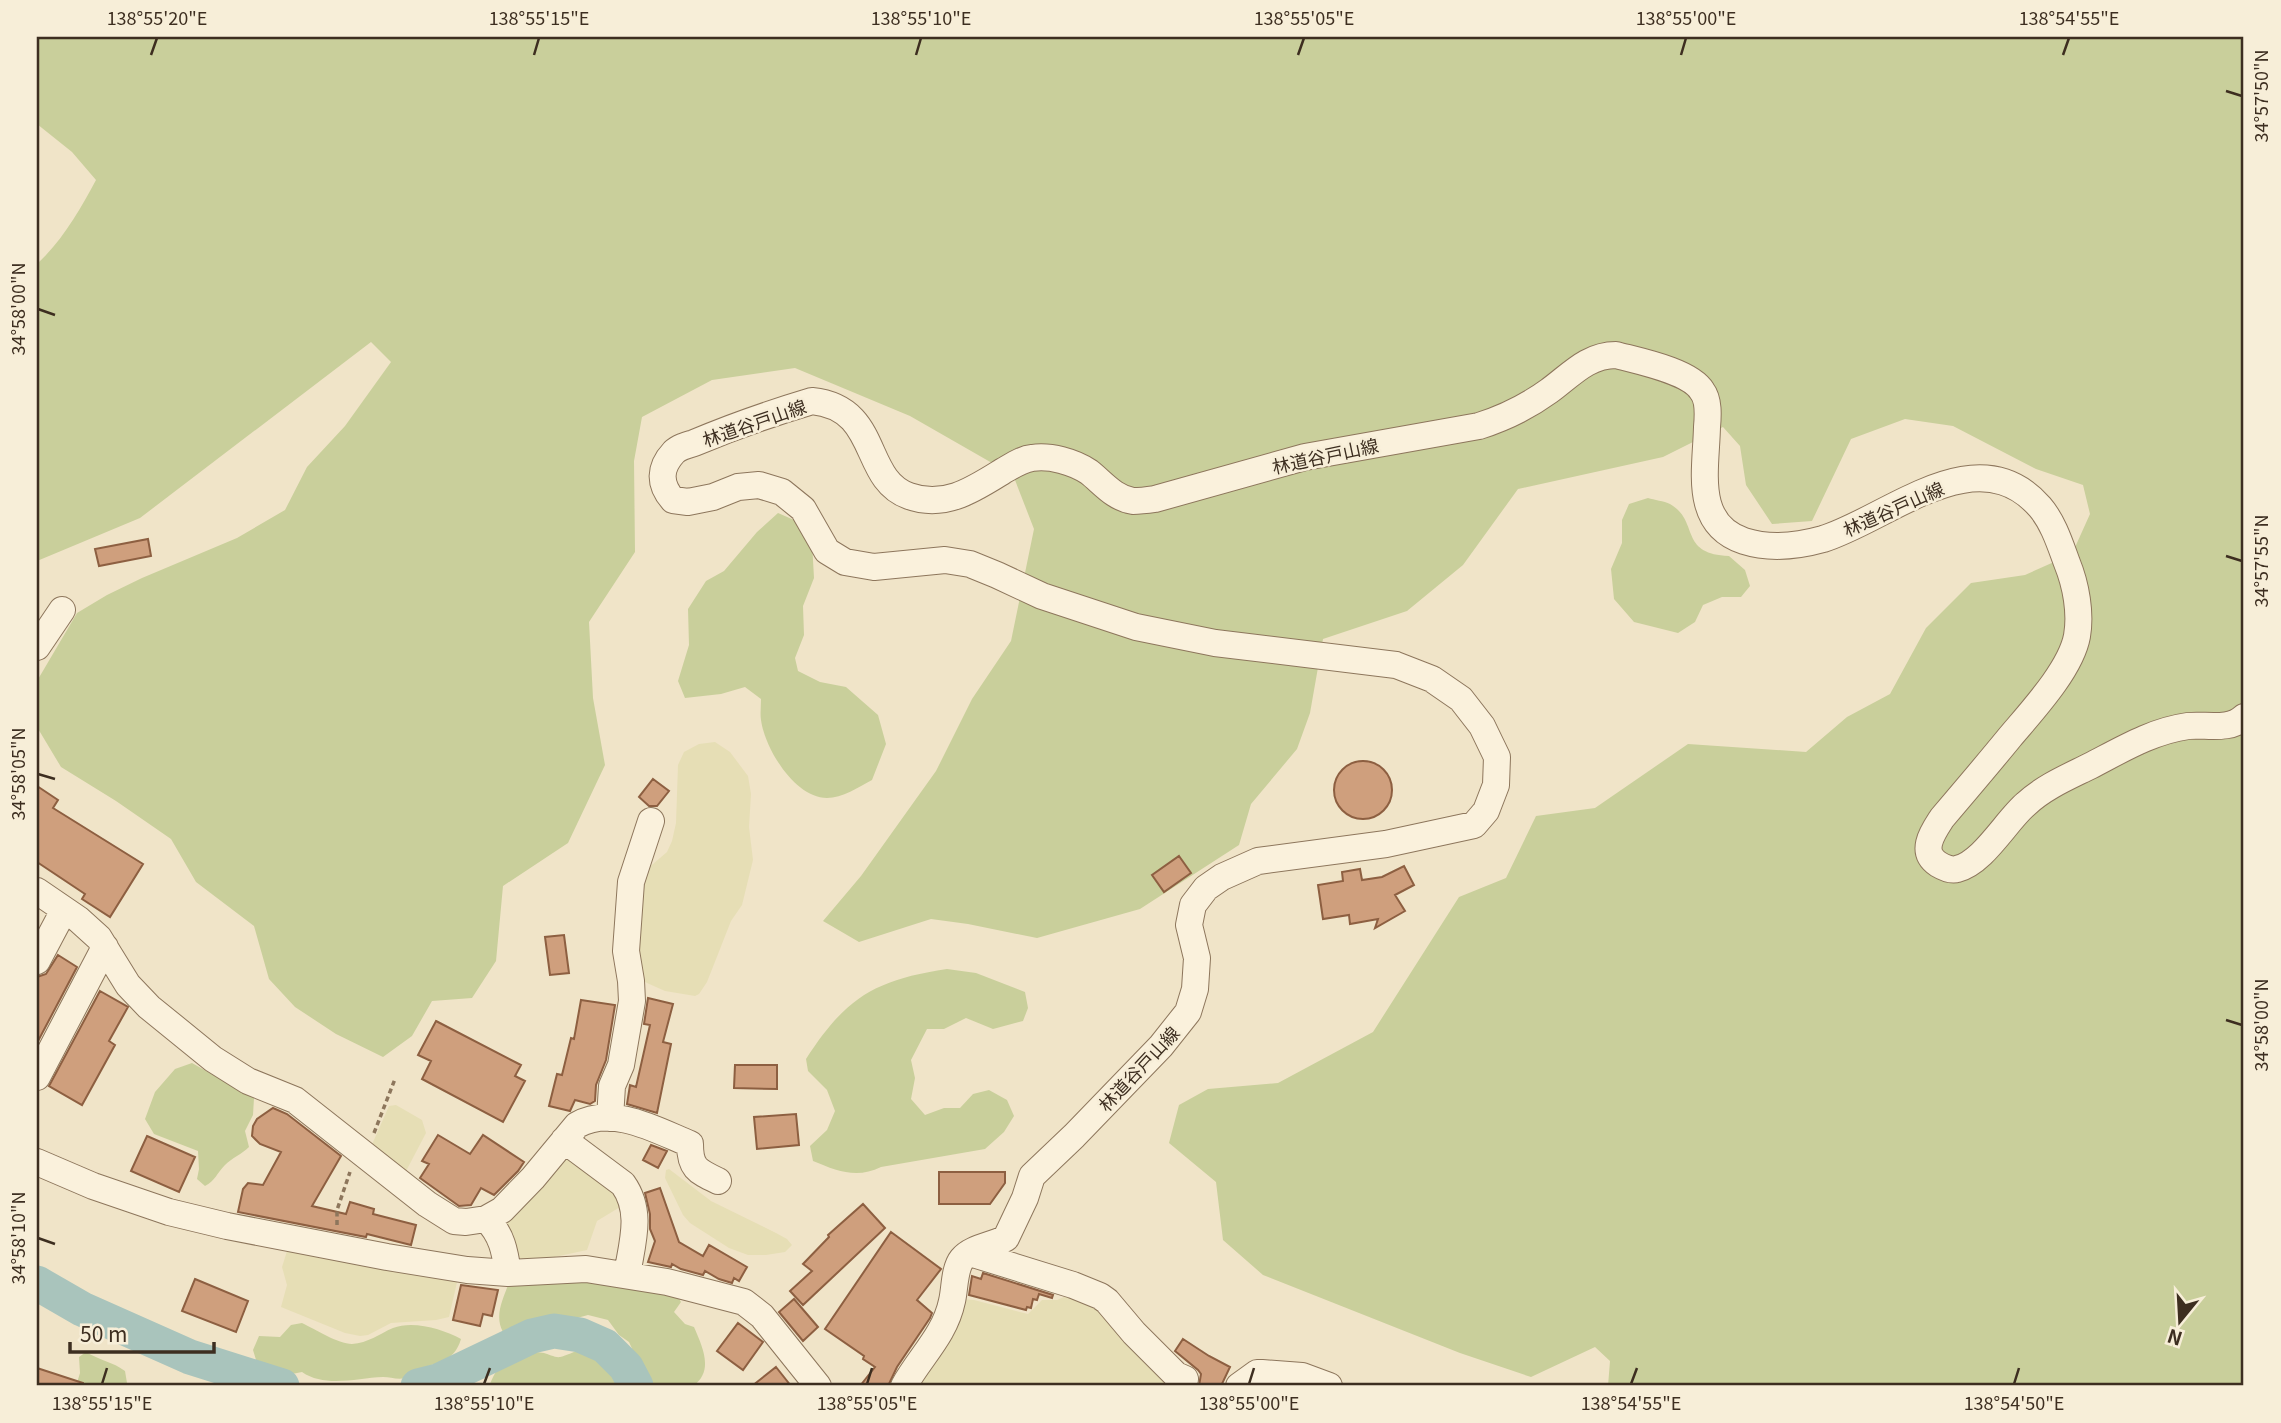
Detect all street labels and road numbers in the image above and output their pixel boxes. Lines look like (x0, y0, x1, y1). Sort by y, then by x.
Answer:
street label: 林道谷戸山線 (699, 392, 809, 452)
street label: 林道谷戸山線 (1269, 431, 1381, 479)
street label: 林道谷戸山線 (1838, 474, 1948, 542)
street label: 林道谷戸山線 (1092, 1020, 1184, 1116)

